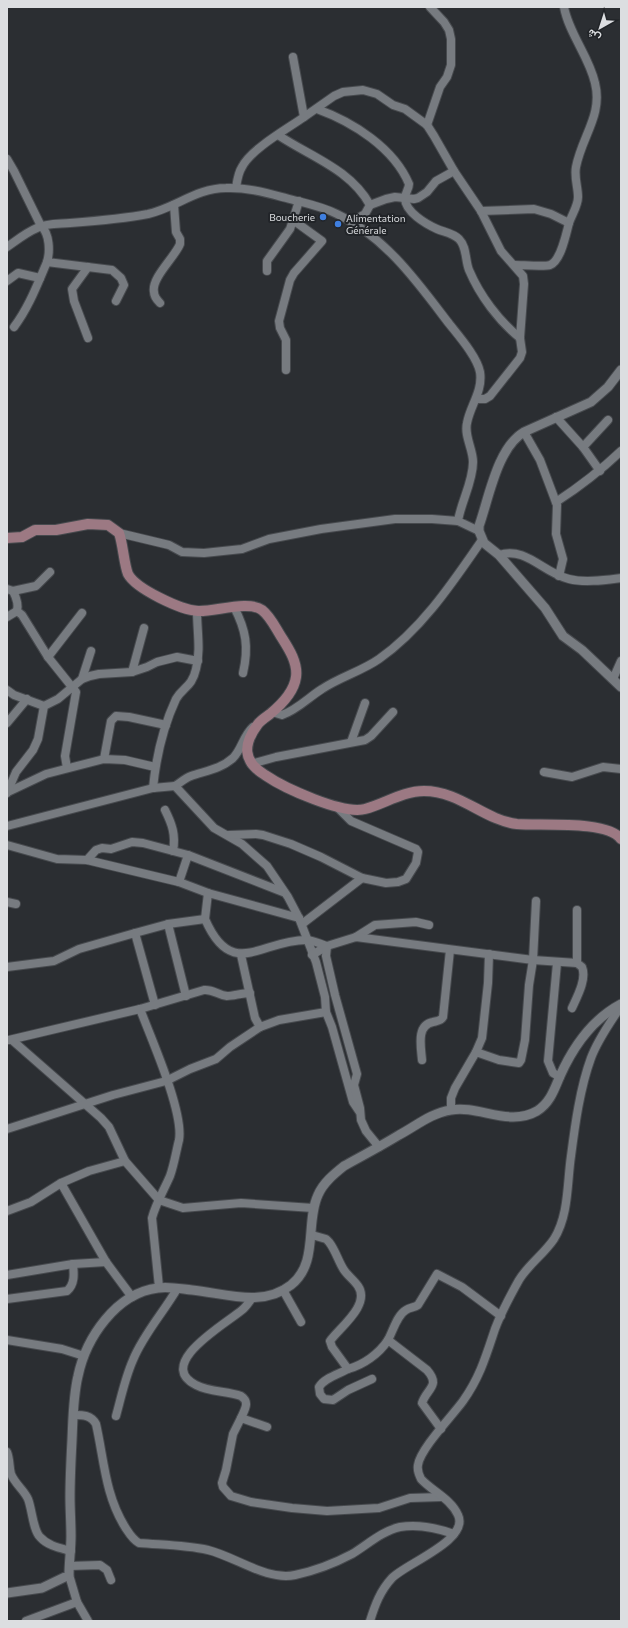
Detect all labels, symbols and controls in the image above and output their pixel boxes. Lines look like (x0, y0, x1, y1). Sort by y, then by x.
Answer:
north arrow (580, 8, 620, 48)
text: ش (584, 26, 603, 45)
place label: Boucherie (269, 211, 315, 223)
marker: Boucherie (318, 212, 328, 222)
place label: Alimentation Générale (346, 212, 405, 236)
marker: Alimentation Générale (333, 219, 343, 229)

